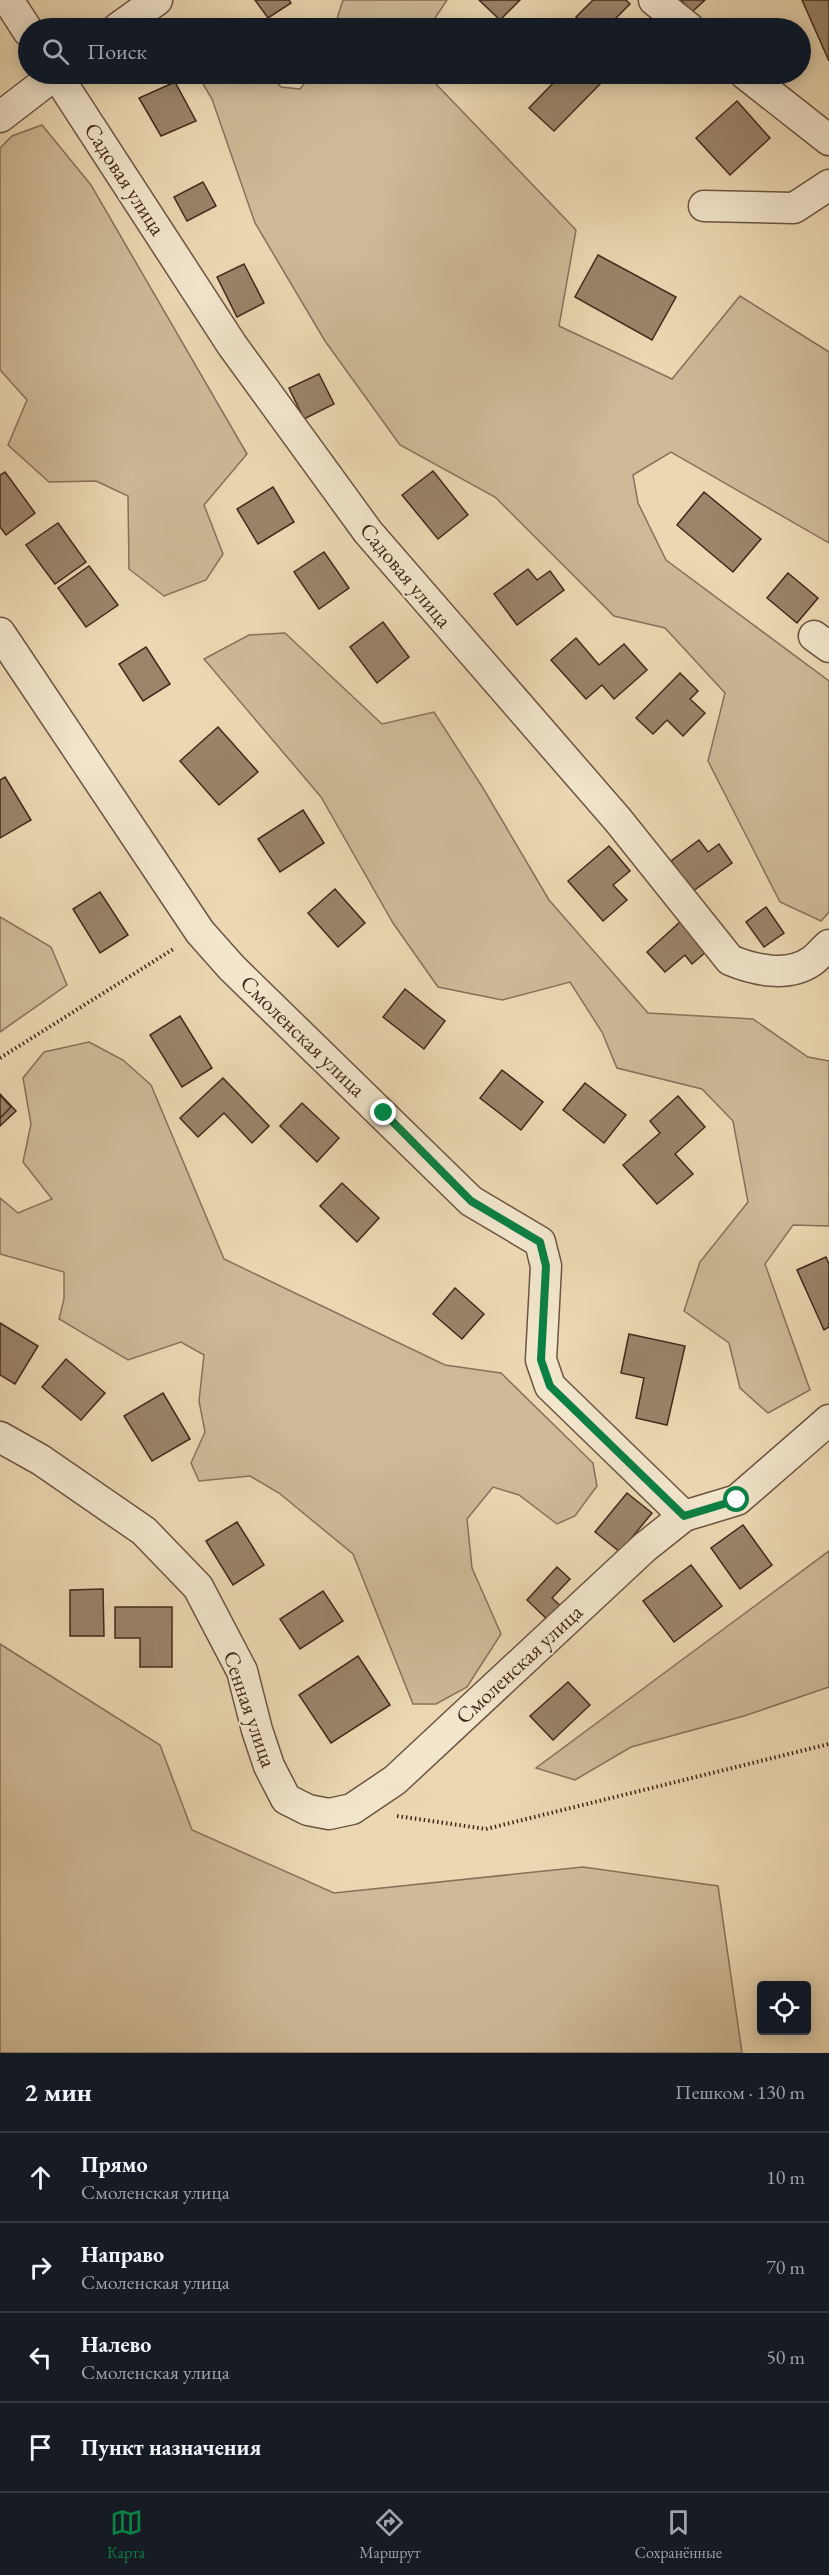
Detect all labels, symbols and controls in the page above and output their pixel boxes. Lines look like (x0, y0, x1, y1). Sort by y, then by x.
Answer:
search box (18, 18, 811, 84)
icon: search (39, 35, 72, 68)
text: Поиск (87, 37, 147, 66)
street label: Садовая улица (78, 117, 172, 241)
street label: Садовая улица (353, 516, 459, 634)
street label: Смоленская улица (234, 969, 372, 1103)
route end (370, 1099, 396, 1125)
route start (723, 1486, 749, 1512)
street label: Смоленская улица (449, 1597, 589, 1730)
street label: Сенная улица (217, 1647, 284, 1771)
map controls (757, 1981, 811, 2035)
button: locate (757, 1981, 811, 2035)
text: 2 мин (24, 2075, 92, 2109)
text: Пешком · 130 m (675, 2079, 805, 2105)
text: Прямо (81, 2150, 148, 2179)
icon: ahead (24, 2161, 57, 2194)
text: 10 m (766, 2164, 805, 2190)
text: Смоленская улица (81, 2179, 230, 2205)
text: Направо (81, 2240, 164, 2269)
icon: right (24, 2251, 57, 2284)
text: 70 m (766, 2254, 805, 2280)
text: Смоленская улица (81, 2269, 230, 2295)
text: Налево (81, 2330, 151, 2359)
icon: left (24, 2341, 57, 2374)
text: 50 m (766, 2344, 805, 2370)
text: Смоленская улица (81, 2359, 230, 2385)
icon: arrive (24, 2431, 57, 2464)
text: Пункт назначения (81, 2433, 261, 2462)
tab: Карта (107, 2506, 145, 2563)
tab: Маршрут (359, 2506, 421, 2563)
tab: Сохранённые (635, 2506, 722, 2563)

